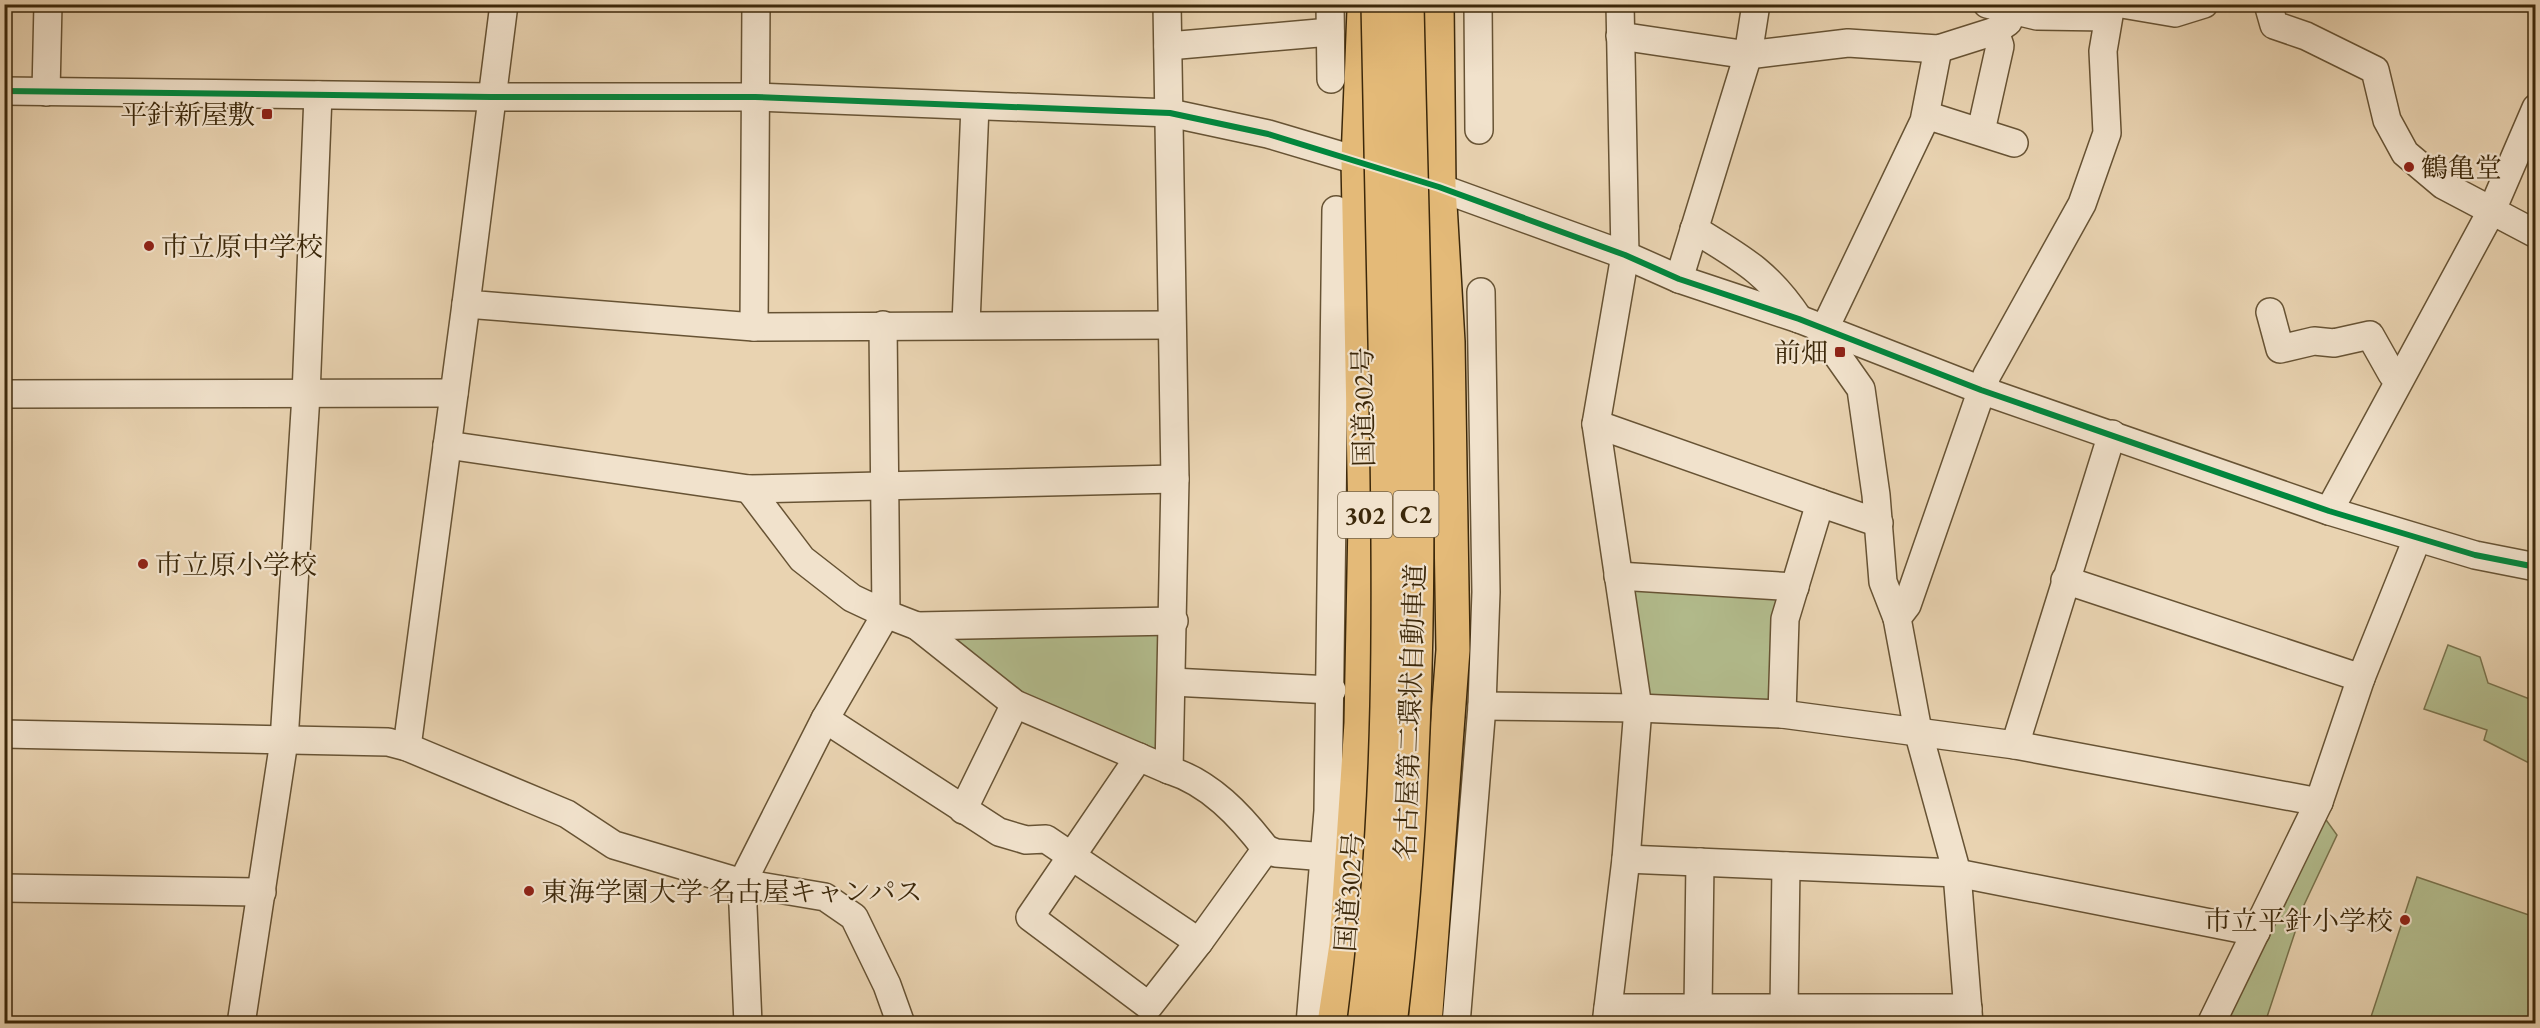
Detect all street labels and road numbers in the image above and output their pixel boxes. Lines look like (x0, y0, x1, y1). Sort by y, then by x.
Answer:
street label: 国道302号 (1344, 347, 1382, 467)
road number: C2 (1394, 491, 1438, 537)
road number: 302 (1338, 492, 1392, 538)
street label: 名古屋第二環状自動車道 (1387, 563, 1433, 861)
street label: 国道302号 (1327, 831, 1371, 953)

